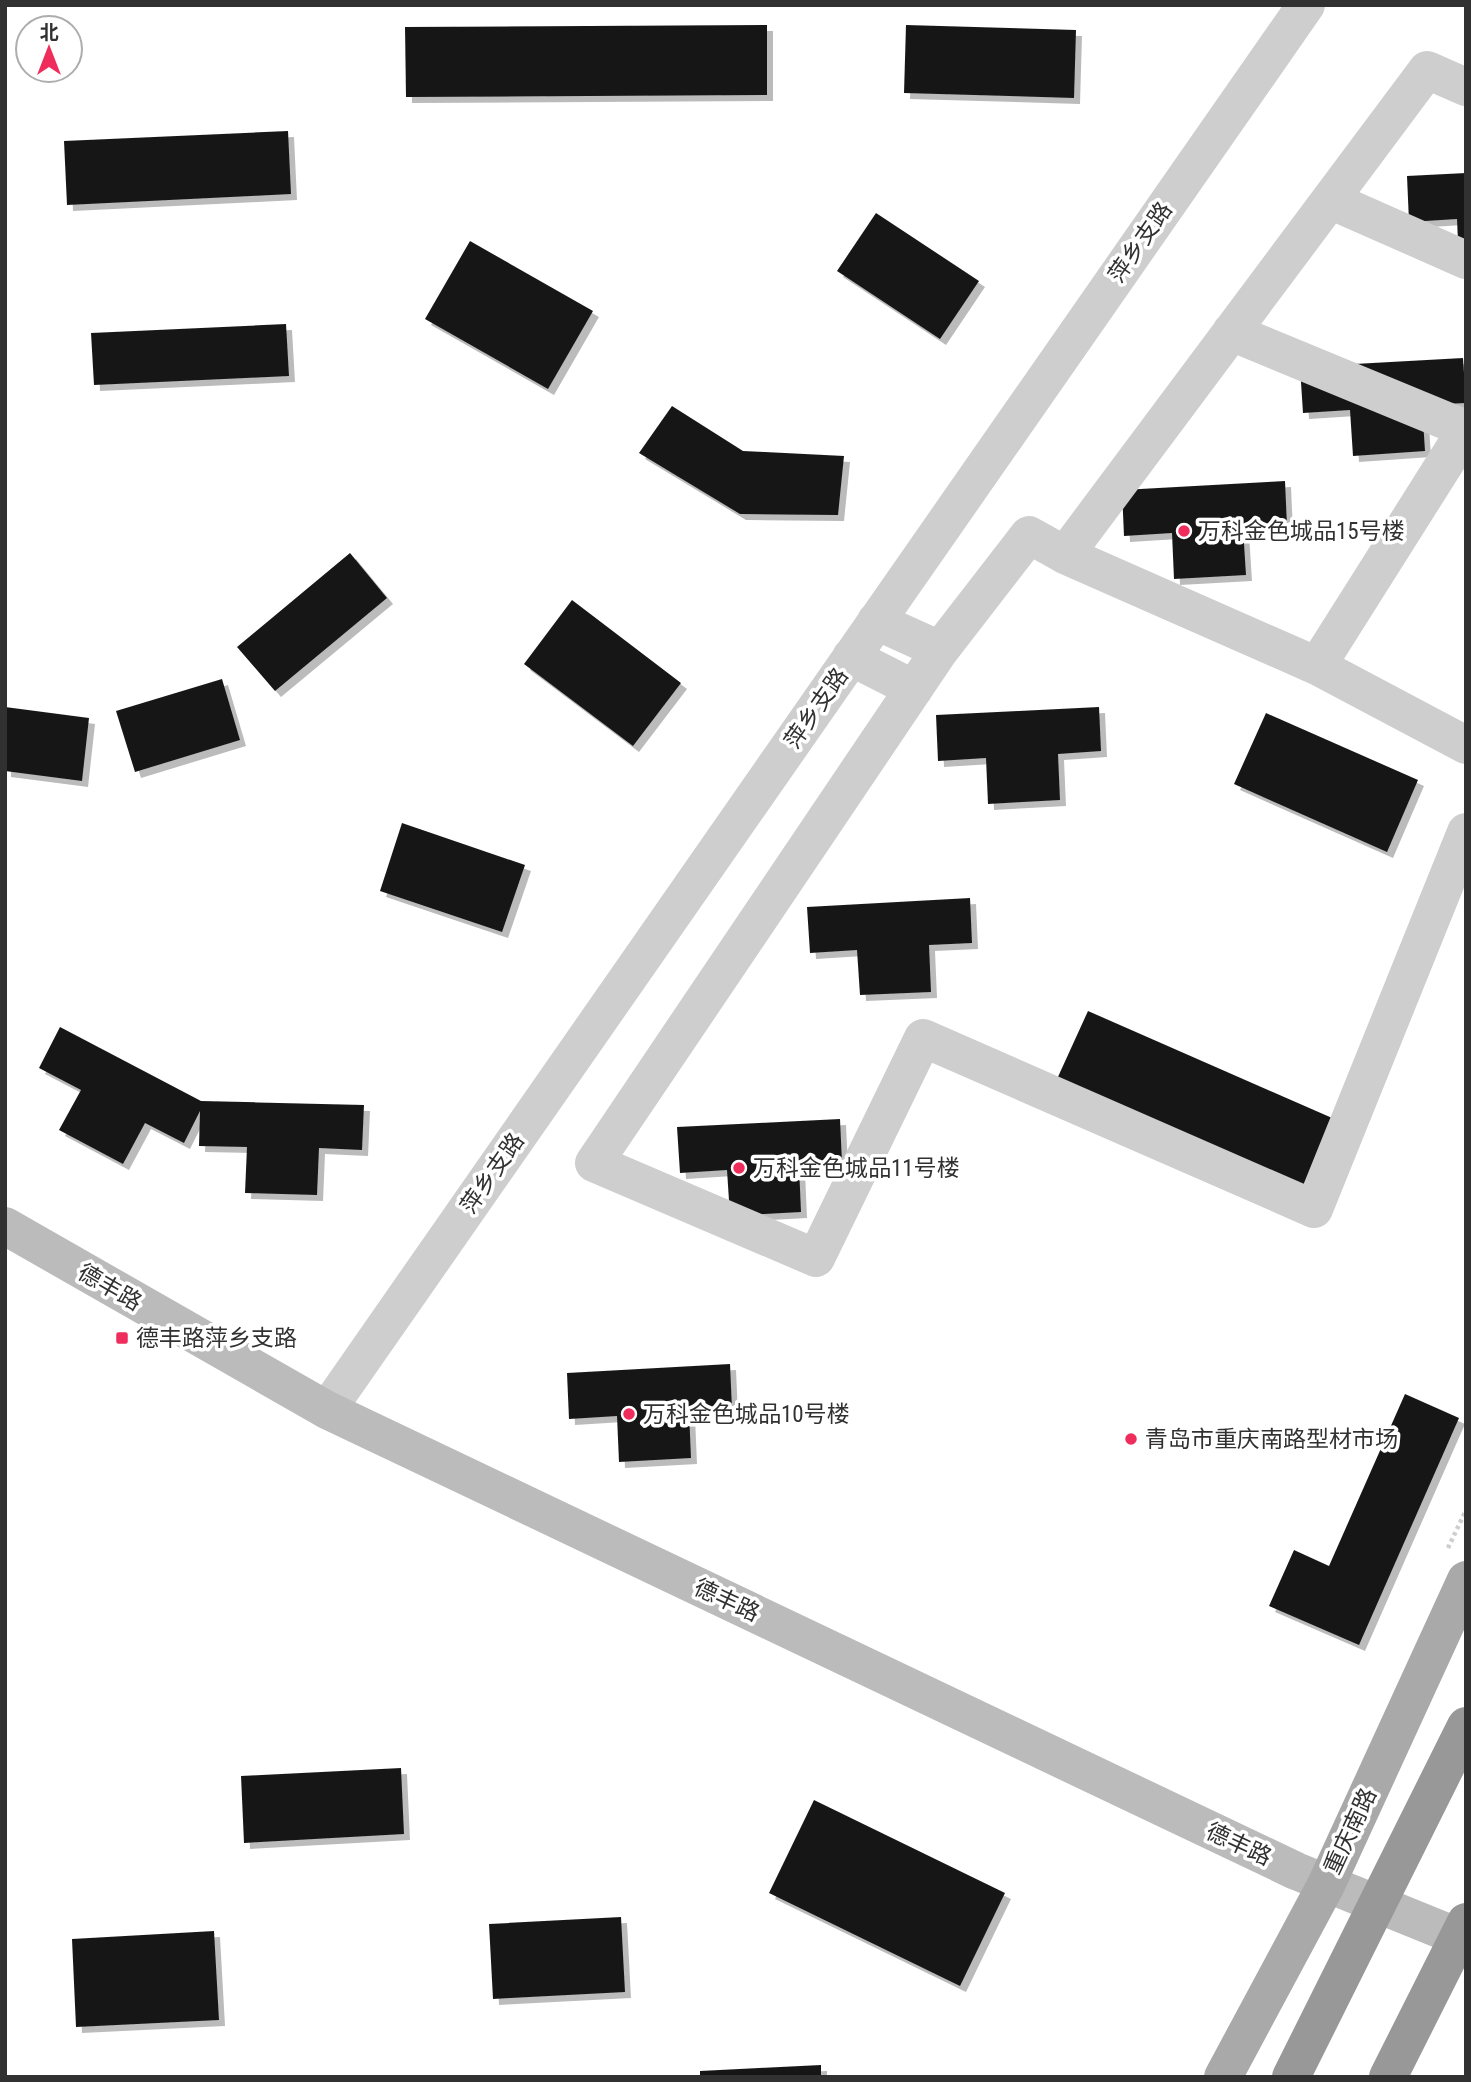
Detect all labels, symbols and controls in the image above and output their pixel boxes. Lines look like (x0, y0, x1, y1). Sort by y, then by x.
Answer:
north arrow (14, 14, 84, 84)
text: 北 (39, 21, 59, 44)
street label: 萍乡支路 (1103, 197, 1178, 288)
place label: 万科金色城品15号楼 (1198, 518, 1405, 545)
marker: 万科金色城品15号楼 (1176, 523, 1192, 539)
street label: 萍乡支路 (779, 663, 854, 754)
street label: 萍乡支路 (455, 1128, 530, 1219)
place label: 万科金色城品11号楼 (753, 1155, 960, 1182)
marker: 万科金色城品11号楼 (731, 1160, 747, 1176)
street label: 德丰路 (73, 1258, 146, 1316)
place label: 德丰路萍乡支路 (136, 1325, 297, 1352)
marker: 德丰路萍乡支路 (114, 1330, 130, 1346)
place label: 万科金色城品10号楼 (643, 1401, 850, 1428)
marker: 万科金色城品10号楼 (621, 1406, 637, 1422)
place label: 青岛市重庆南路型材市场 (1145, 1426, 1398, 1453)
marker: 青岛市重庆南路型材市场 (1123, 1431, 1139, 1447)
street label: 德丰路 (690, 1574, 764, 1627)
street label: 重庆南路 (1319, 1784, 1382, 1879)
street label: 德丰路 (1202, 1818, 1276, 1871)

